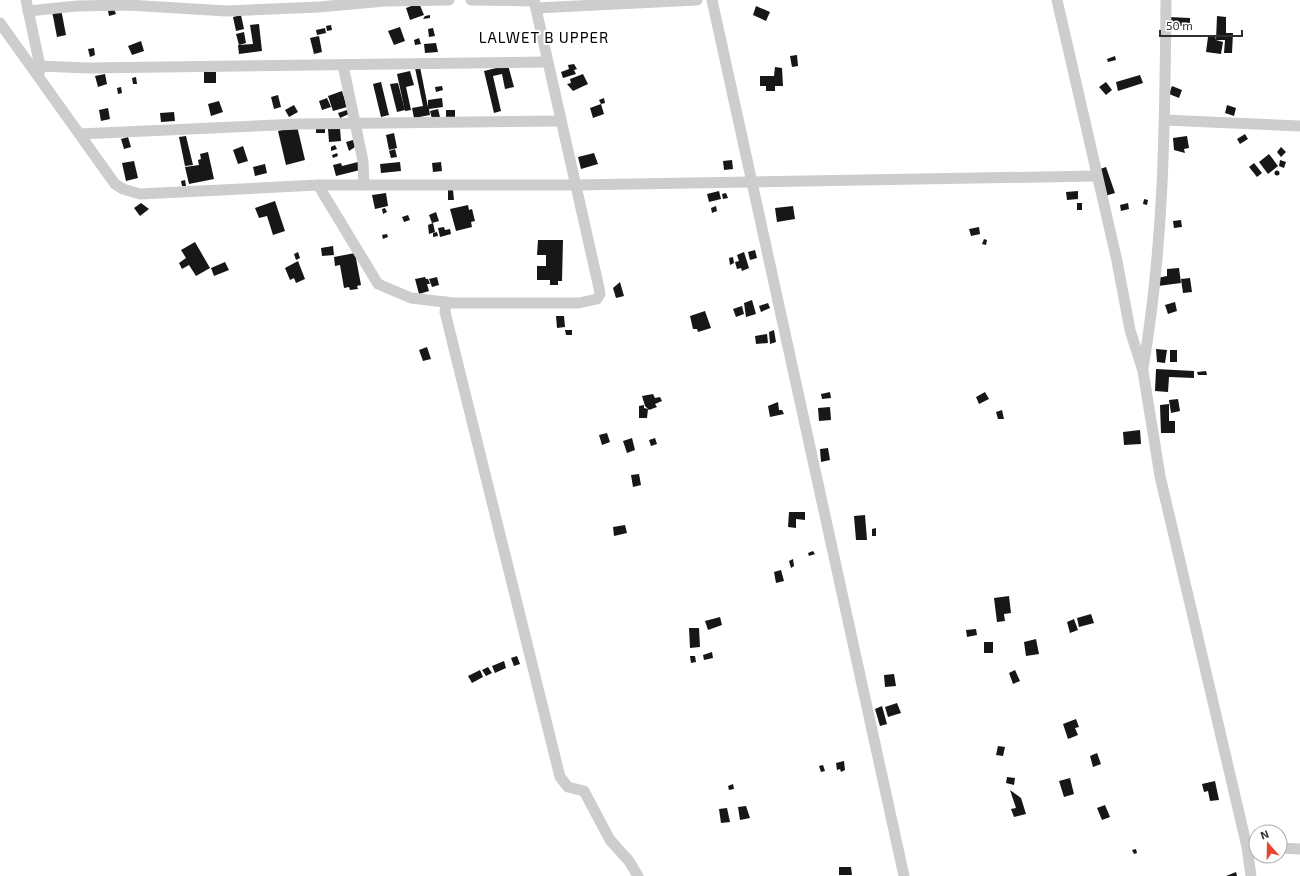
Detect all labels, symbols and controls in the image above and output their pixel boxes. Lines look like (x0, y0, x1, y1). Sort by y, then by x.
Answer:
scale bar (1160, 12, 1242, 38)
text: 50 m (1166, 18, 1193, 32)
district label: LALWET B UPPER (479, 28, 609, 46)
north arrow (1248, 824, 1288, 864)
text: N (1258, 827, 1270, 842)

